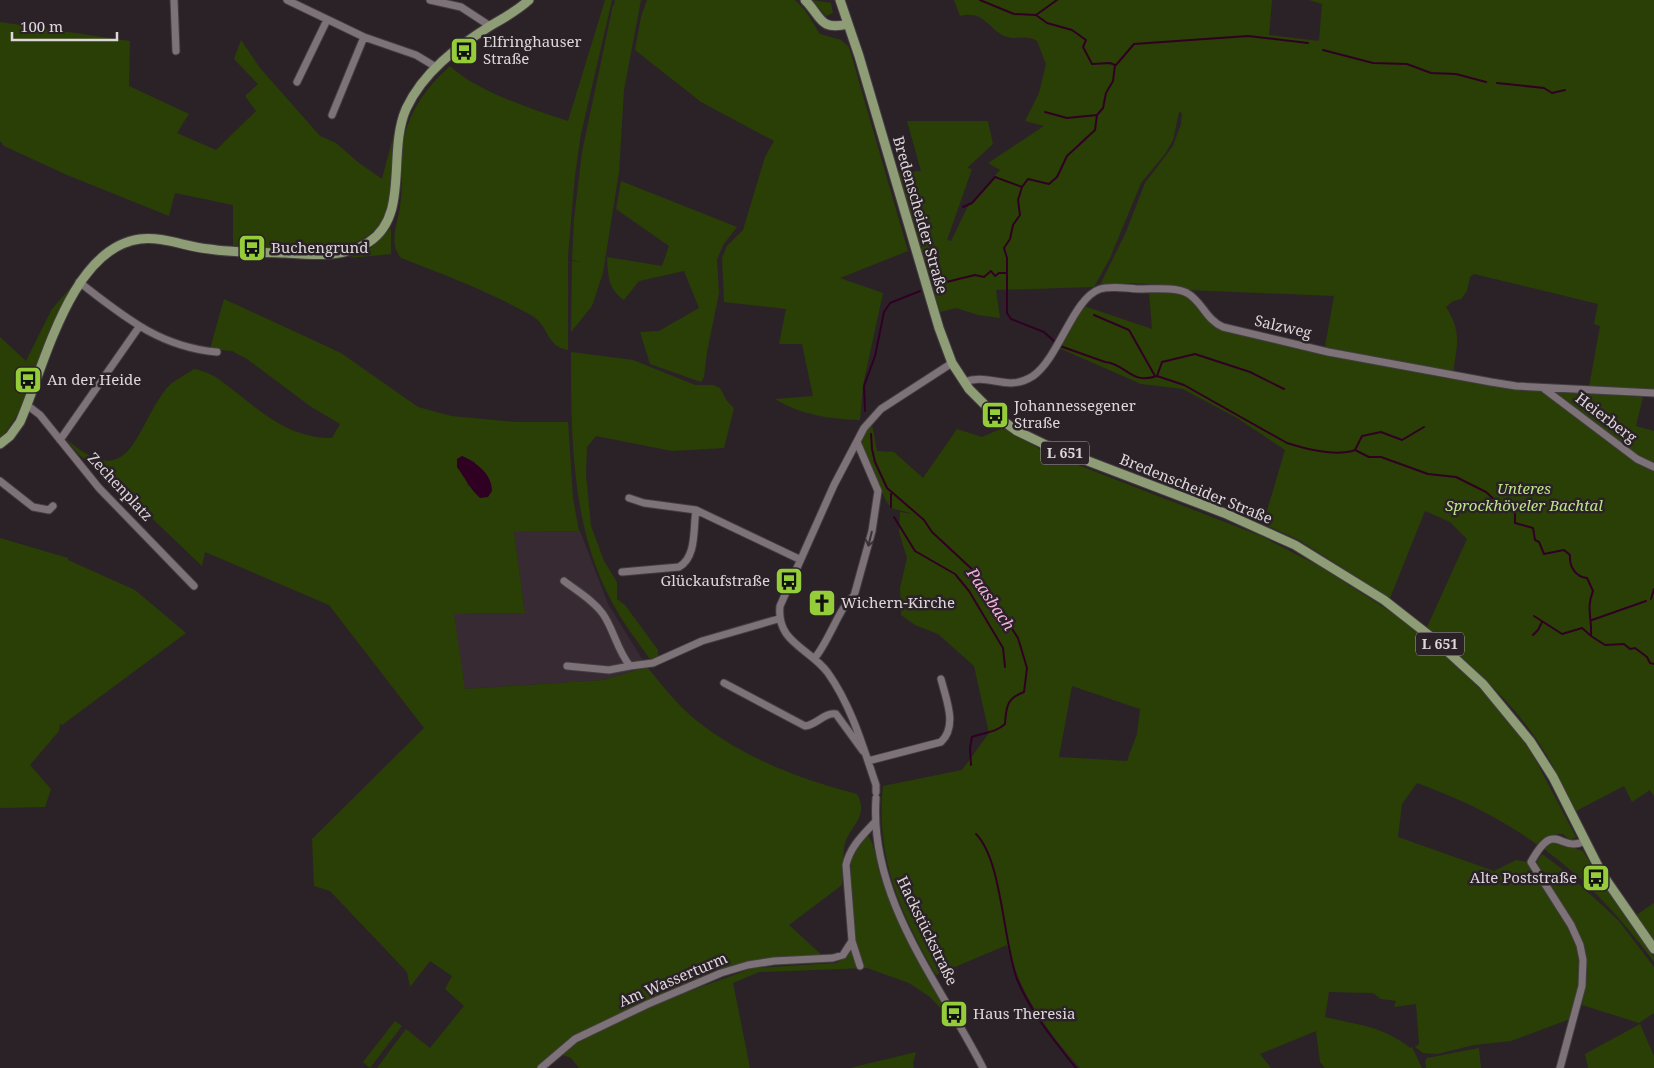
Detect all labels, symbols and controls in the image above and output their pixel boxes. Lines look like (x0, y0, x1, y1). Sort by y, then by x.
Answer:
scale bar (12, 10, 118, 42)
text: 100 m (20, 16, 63, 36)
place label: Elfringhauser Straße (483, 31, 582, 68)
bus stop icon: Elfringhauser Straße (449, 36, 479, 66)
street label: Bredenscheider Straße (889, 134, 953, 296)
bus stop icon: Buchengrund (237, 233, 267, 263)
place label: Buchengrund (271, 237, 369, 257)
street label: Salzweg (1253, 310, 1314, 342)
bus stop icon: An der Heide (13, 365, 43, 395)
place label: An der Heide (47, 369, 141, 389)
street label: Heierberg (1572, 387, 1641, 447)
place label: Johannessegener Straße (1013, 395, 1136, 432)
bus stop icon: Johannessegener Straße (980, 400, 1010, 430)
road number: L 651 (1041, 442, 1089, 464)
street label: Zechenplatz (84, 448, 158, 525)
street label: Bredenscheider Straße (1117, 448, 1276, 528)
park label: Unteres Sprockhöveler Bachtal (1445, 478, 1603, 515)
one-way arrow (865, 530, 874, 546)
water label: Paasbach (961, 562, 1020, 635)
bus stop icon: Glückaufstraße (774, 566, 804, 596)
place label: Glückaufstraße (660, 570, 770, 590)
church icon: Wichern-Kirche (807, 588, 837, 618)
place label: Wichern-Kirche (841, 592, 955, 612)
road number: L 651 (1416, 633, 1464, 656)
bus stop icon: Alte Poststraße (1581, 863, 1611, 893)
place label: Alte Poststraße (1470, 867, 1577, 887)
street label: Hackstückstraße (893, 873, 963, 989)
street label: Am Wasserturm (615, 947, 730, 1011)
bus stop icon: Haus Theresia (939, 999, 969, 1029)
place label: Haus Theresia (973, 1003, 1075, 1023)

